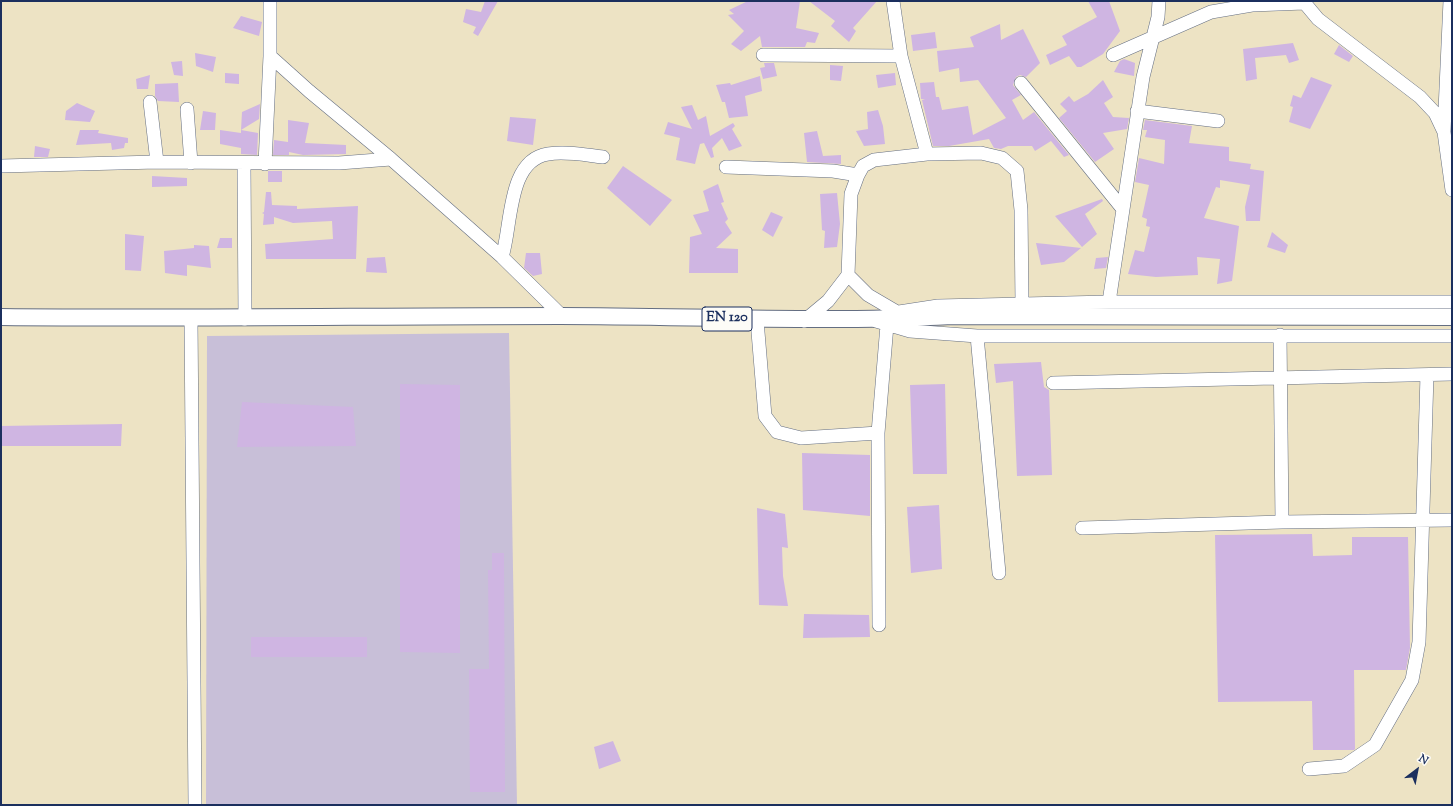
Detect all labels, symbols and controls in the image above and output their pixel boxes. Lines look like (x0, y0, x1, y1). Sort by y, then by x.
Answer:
road number: EN 120 (702, 307, 752, 331)
north arrow (1397, 750, 1437, 790)
text: N (1415, 751, 1431, 769)

